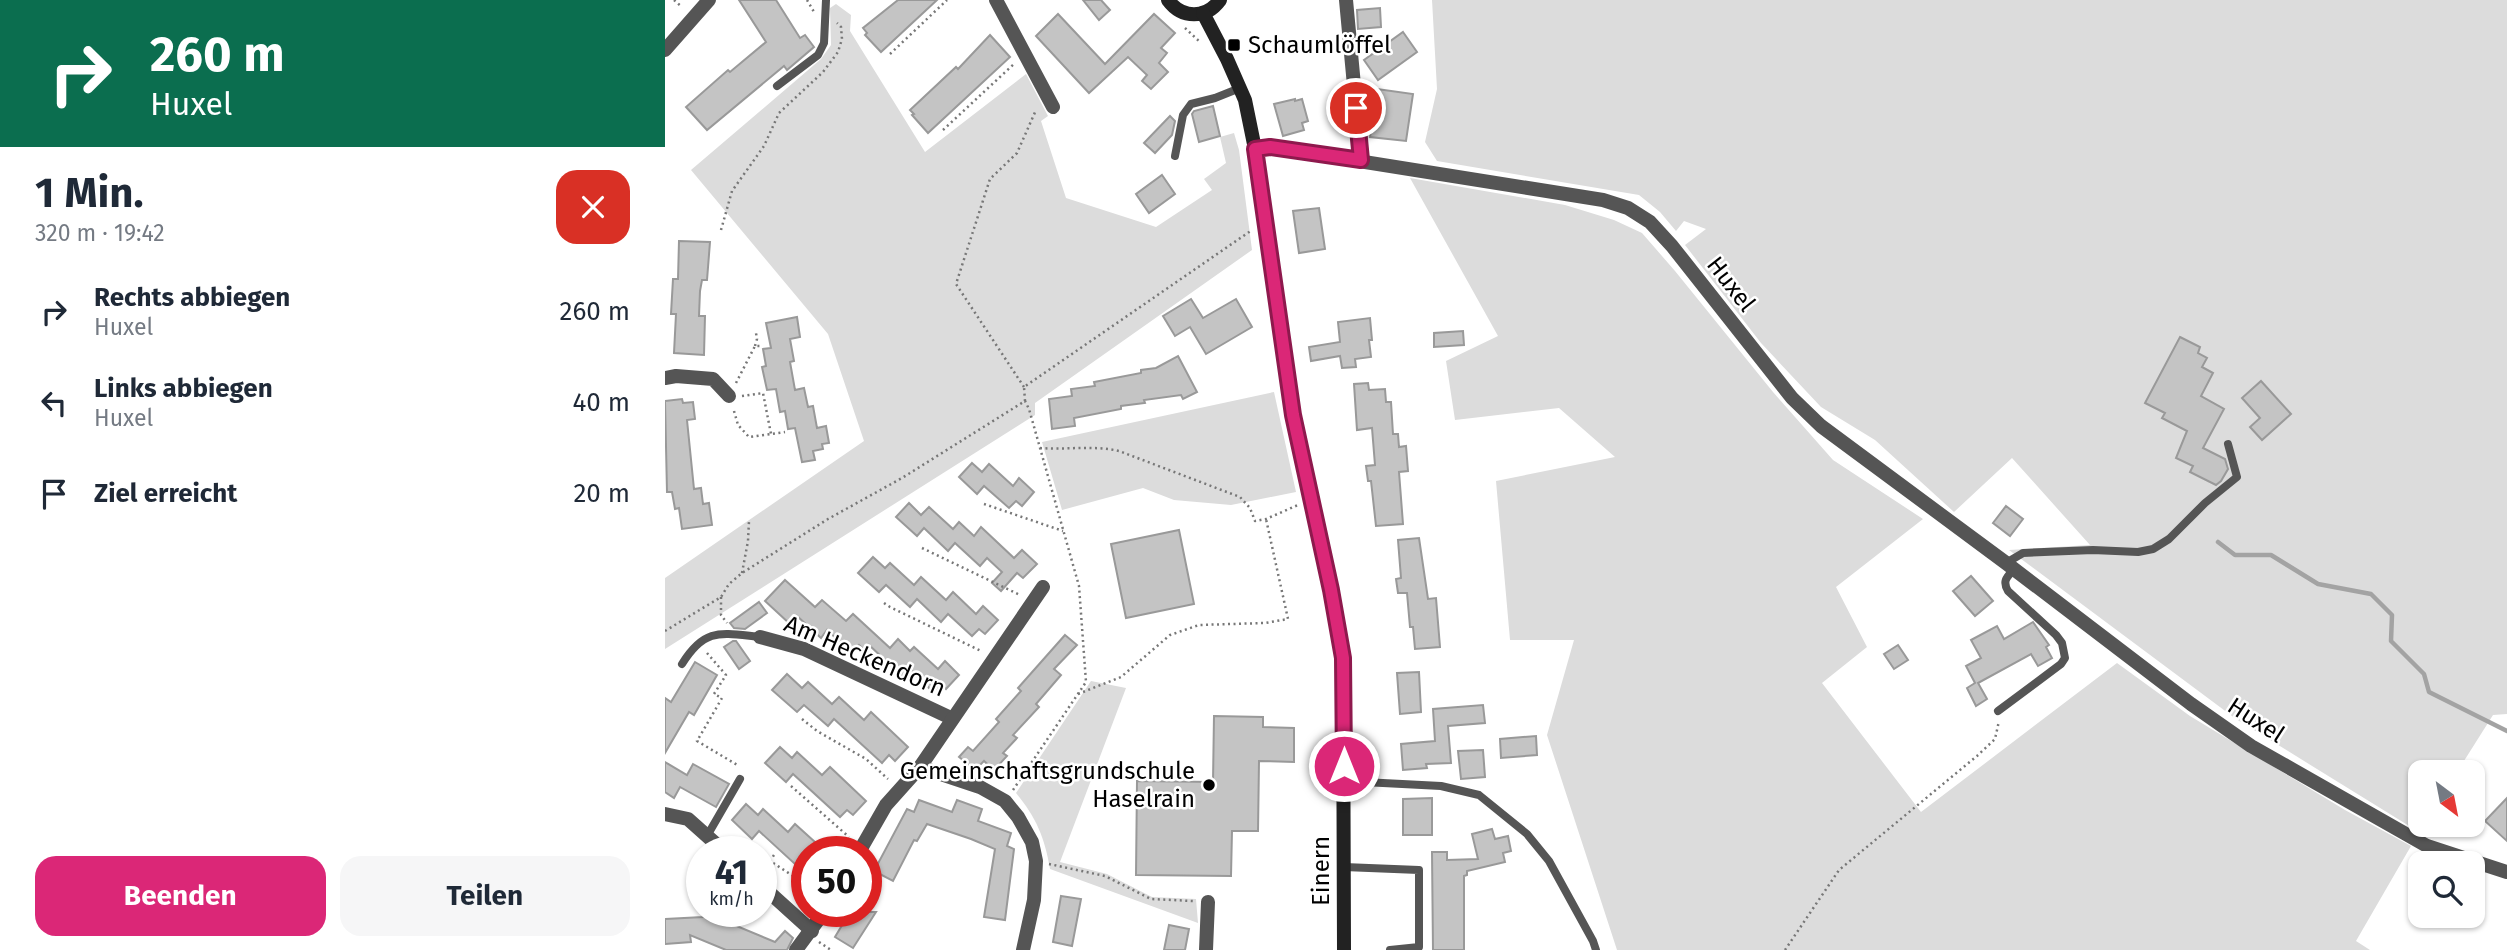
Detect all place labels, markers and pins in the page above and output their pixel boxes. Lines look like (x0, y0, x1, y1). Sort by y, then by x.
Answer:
place label: Schaumlöffel (1248, 31, 1391, 59)
marker: Schaumlöffel (1226, 37, 1242, 53)
pin (1326, 78, 1386, 138)
place label: Gemeinschaftsgrundschule Haselrain (900, 757, 1195, 813)
marker: Gemeinschaftsgrundschule Haselrain (1201, 777, 1217, 793)

